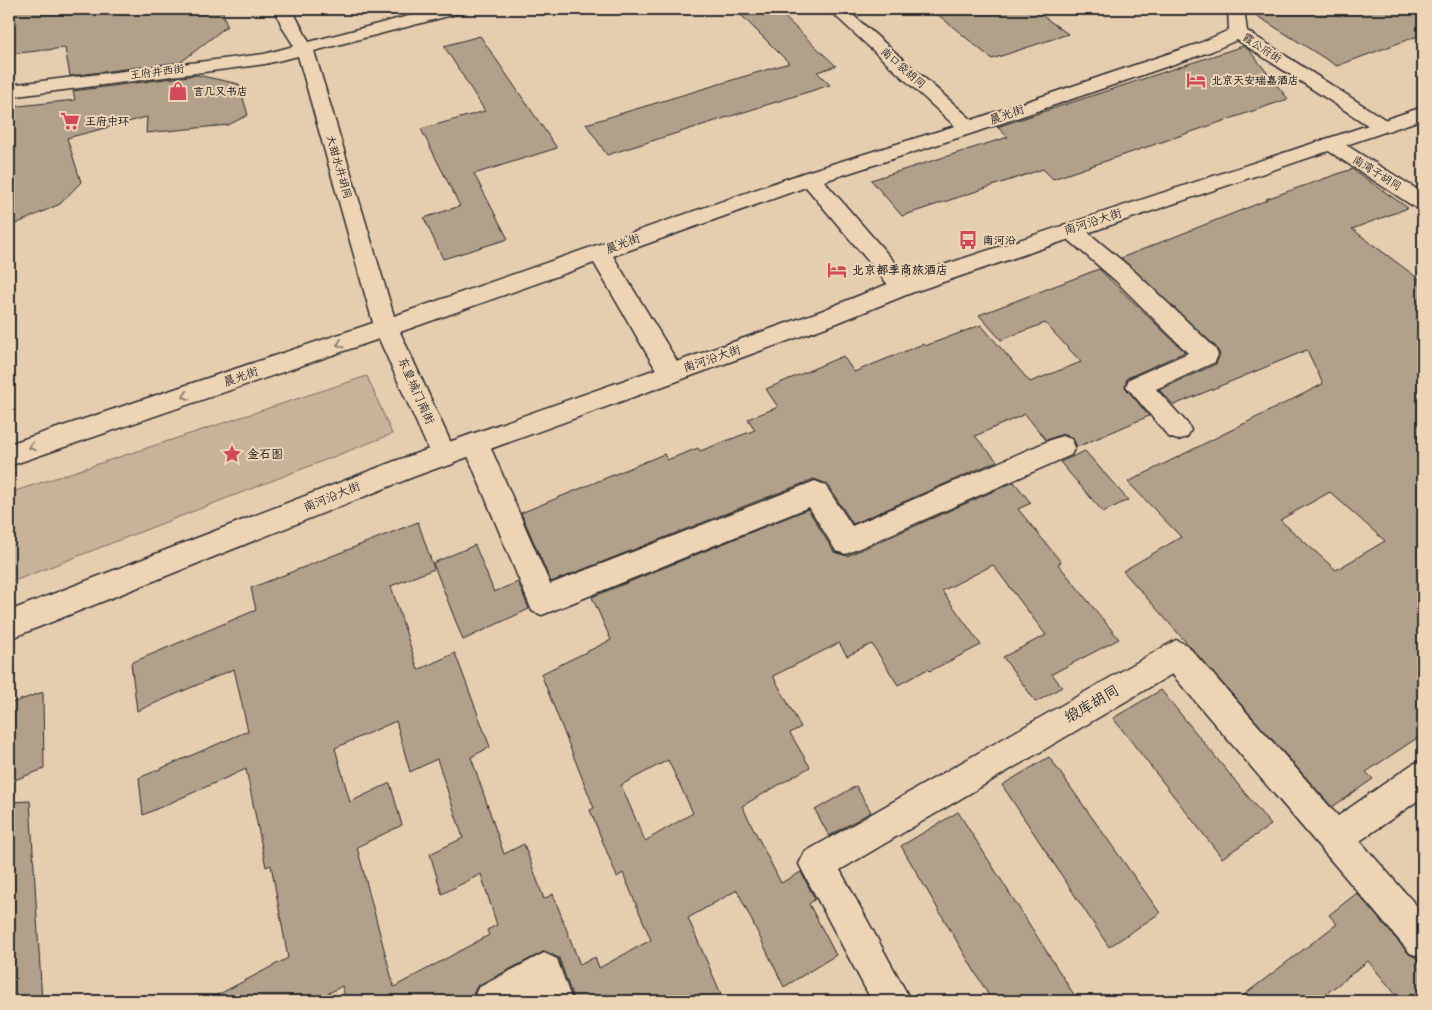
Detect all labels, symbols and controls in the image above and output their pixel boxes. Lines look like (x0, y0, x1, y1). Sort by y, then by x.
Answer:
street label: 霞公府街 (1240, 31, 1285, 66)
street label: 南口袋胡同 (878, 45, 928, 91)
street label: 王府井西街 (129, 62, 186, 82)
hotel icon: 北京天安瑞嘉酒店 (1185, 69, 1207, 91)
place label: 北京天安瑞嘉酒店 (1211, 74, 1299, 87)
shop icon: 言几又书店 (167, 80, 189, 102)
place label: 言几又书店 (193, 85, 248, 98)
street label: 晨光街 (988, 102, 1026, 128)
supermarket icon: 王府中环 (59, 110, 81, 132)
place label: 王府中环 (85, 115, 129, 128)
street label: 大甜水井胡同 (324, 133, 354, 201)
street label: 南湾子胡同 (1350, 153, 1404, 193)
street label: 南河沿大街 (1062, 206, 1124, 238)
bus stop icon: 南河沿 (957, 229, 979, 251)
street label: 晨光街 (604, 231, 642, 257)
place label: 南河沿 (983, 234, 1016, 247)
hotel icon: 北京都季商旅酒店 (826, 259, 848, 281)
place label: 北京都季商旅酒店 (852, 263, 948, 278)
one-way arrow (336, 338, 344, 348)
street label: 南河沿大街 (681, 342, 743, 376)
street label: 东皇城门南街 (395, 355, 437, 427)
street label: 晨光街 (222, 364, 260, 390)
one-way arrow (182, 390, 190, 400)
one-way arrow (28, 441, 36, 451)
place icon: 金石图 (221, 443, 243, 465)
place label: 金石图 (247, 447, 283, 462)
street label: 南河沿大街 (301, 479, 363, 515)
street label: 缎库胡同 (1061, 681, 1123, 727)

